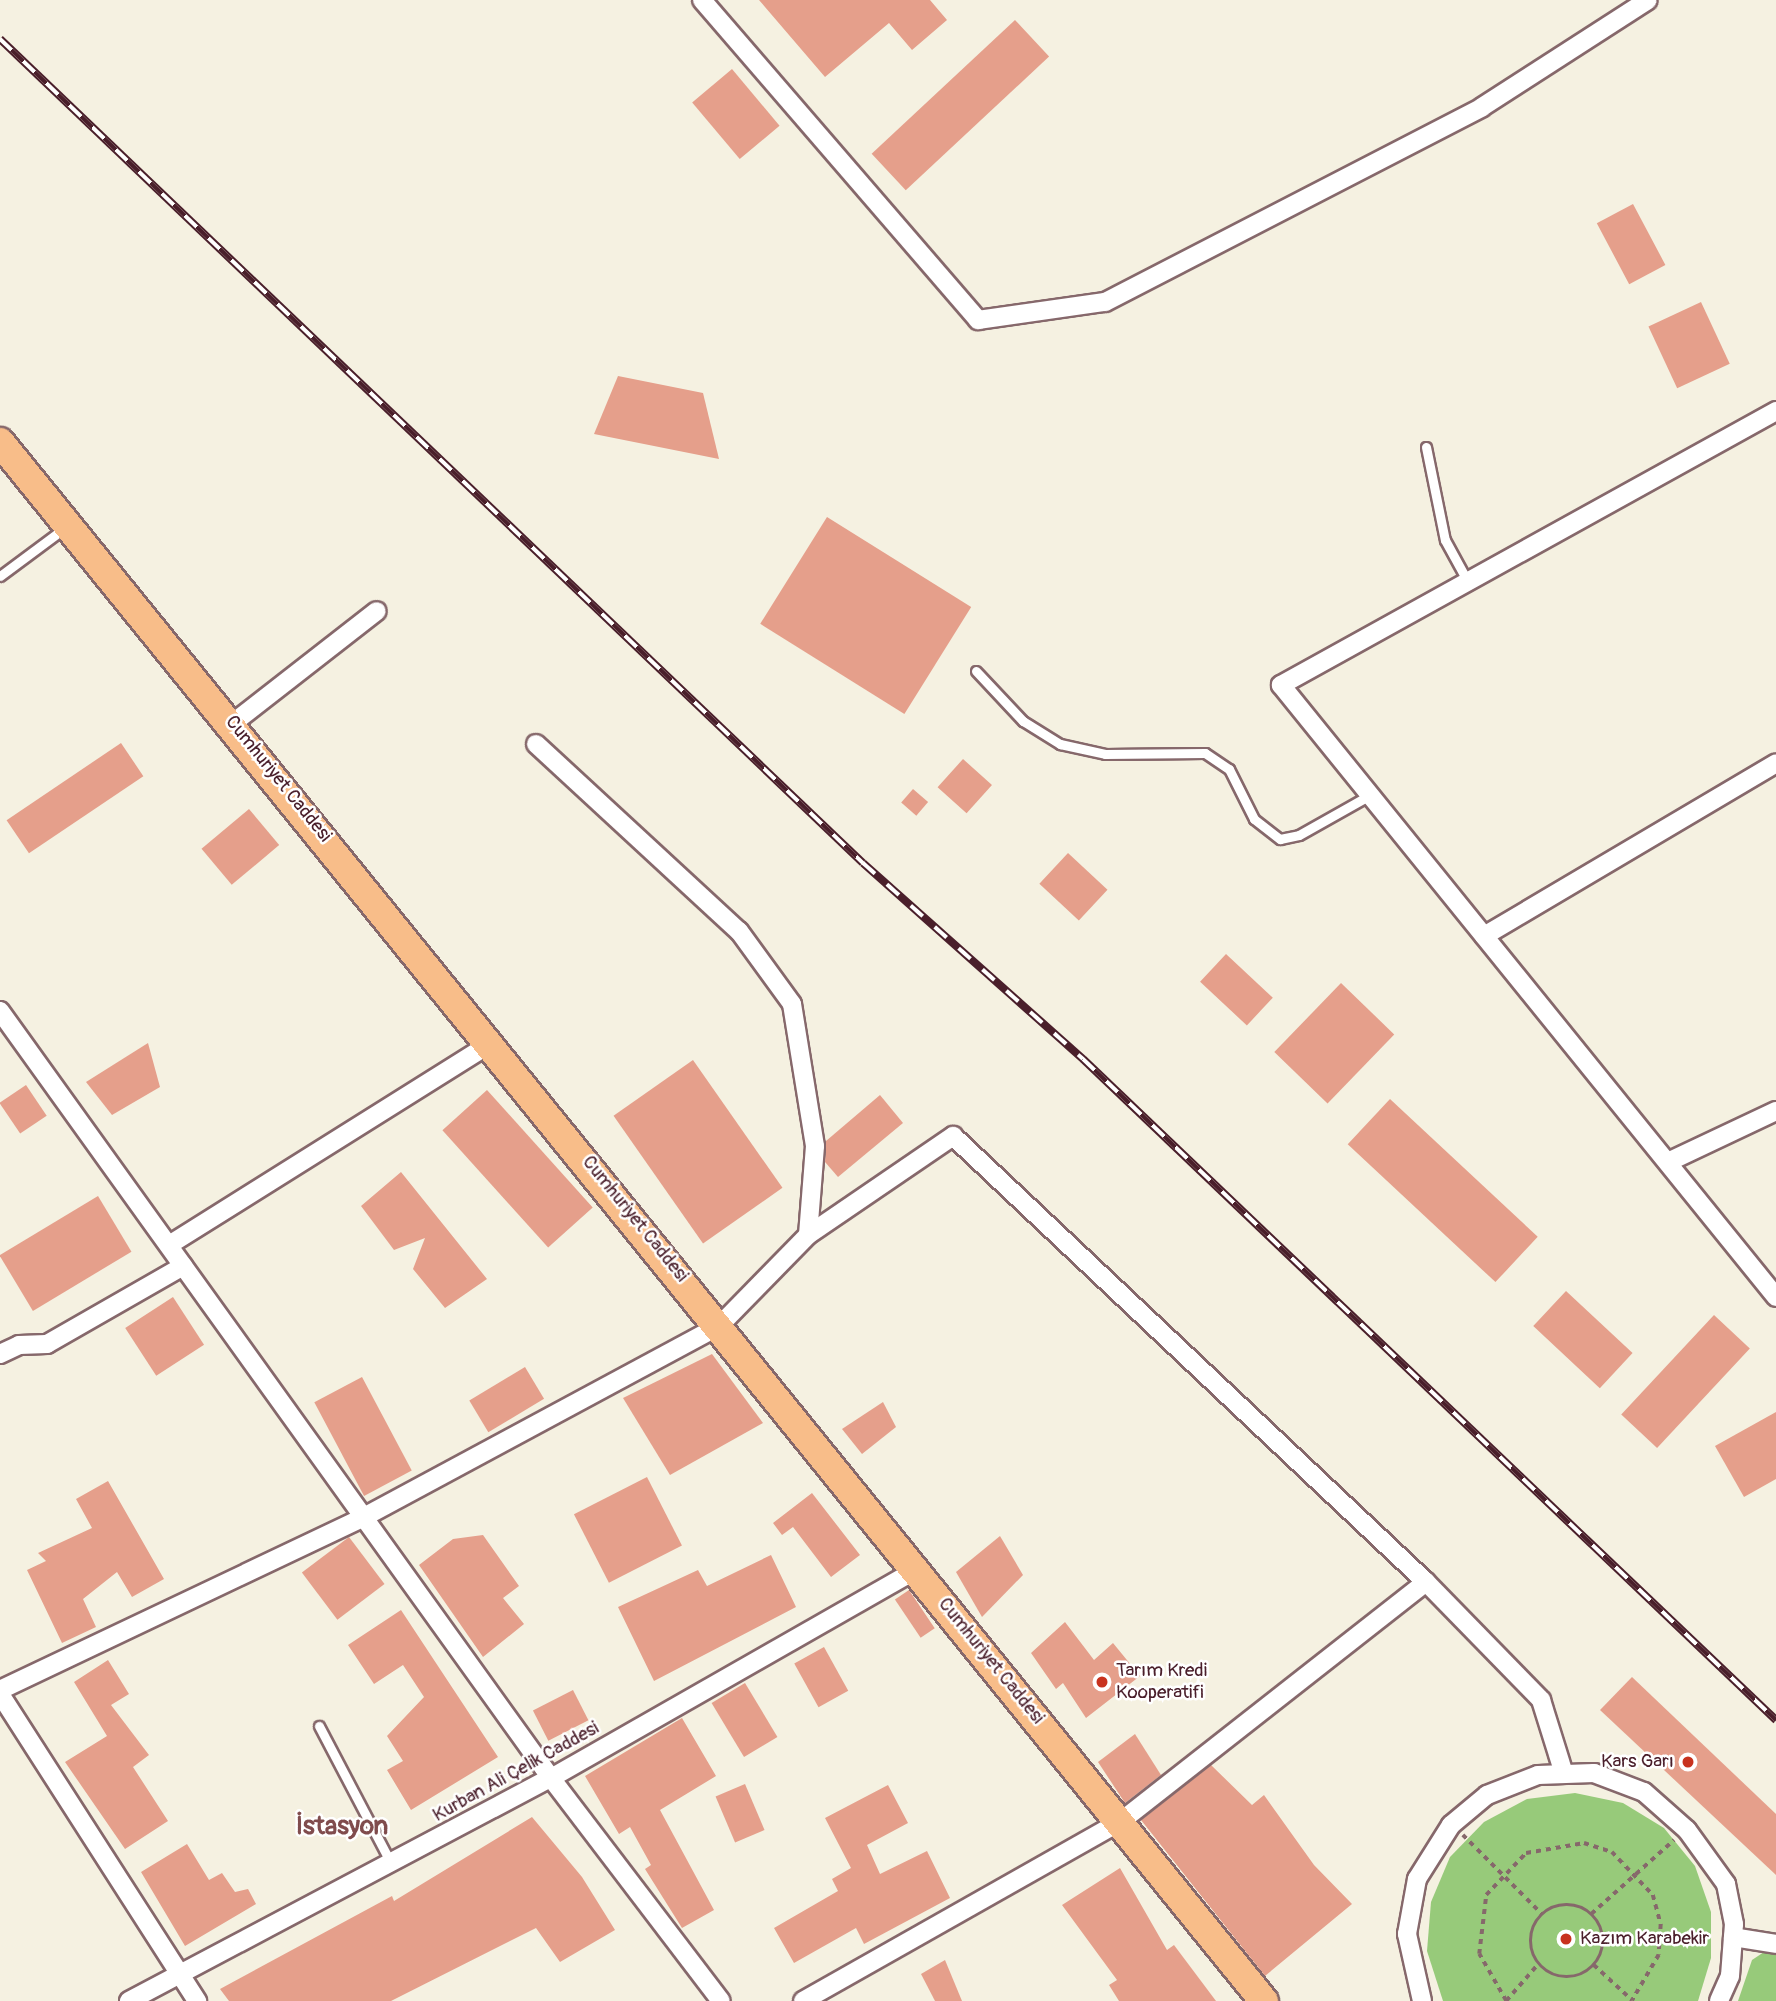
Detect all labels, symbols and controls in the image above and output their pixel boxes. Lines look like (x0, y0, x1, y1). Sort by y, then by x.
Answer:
street label: Cumhuriyet Caddesi (220, 711, 336, 847)
street label: Cumhuriyet Caddesi (577, 1151, 693, 1287)
street label: Cumhuriyet Caddesi (933, 1593, 1049, 1729)
place label: Tarım Kredi Kooperatifi (1116, 1660, 1207, 1704)
marker: Tarım Kredi Kooperatifi (1094, 1674, 1110, 1690)
street label: Kurban Ali Çelik Caddesi (429, 1717, 603, 1827)
place label: Kars Garı (1601, 1751, 1674, 1773)
marker: Kars Garı (1680, 1754, 1696, 1770)
district label: İstasyon (296, 1811, 388, 1843)
place label: Kazım Karabekir (1580, 1928, 1709, 1950)
marker: Kazım Karabekir (1558, 1931, 1574, 1947)

